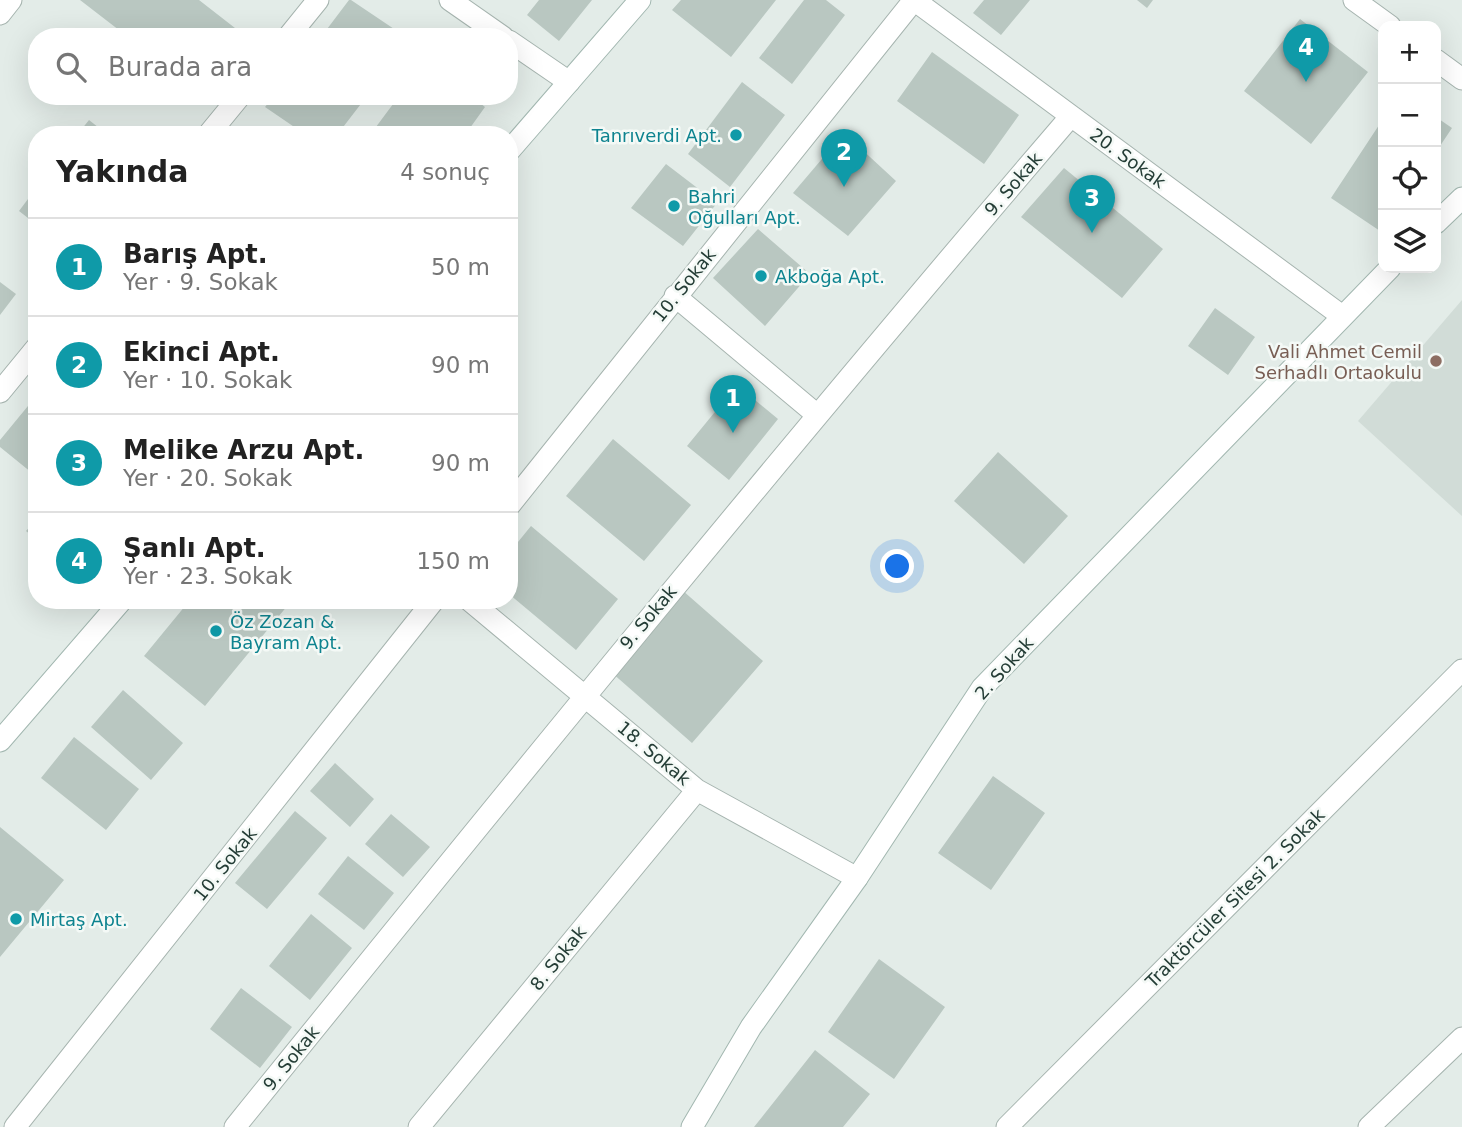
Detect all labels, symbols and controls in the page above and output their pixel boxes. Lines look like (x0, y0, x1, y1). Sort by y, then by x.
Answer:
map controls (1378, 21, 1441, 273)
button: + (1378, 21, 1441, 84)
pin: 4 (1283, 24, 1329, 82)
search box (28, 28, 518, 105)
icon: search (52, 48, 90, 86)
text: Burada ara (108, 52, 252, 82)
button: − (1378, 84, 1441, 147)
street label: 20. Sokak (1086, 124, 1170, 193)
place label: Tanrıverdi Apt. (591, 125, 722, 146)
marker: Tanrıverdi Apt. (728, 127, 744, 143)
pin: 2 (821, 129, 867, 187)
button: locate (1378, 147, 1441, 210)
street label: 9. Sokak (980, 148, 1047, 220)
text: Yakında (56, 154, 189, 189)
text: 4 sonuç (400, 159, 490, 185)
pin: 3 (1069, 175, 1115, 233)
place label: Bahri Oğulları Apt. (688, 186, 801, 228)
marker: Bahri Oğulları Apt. (666, 198, 682, 214)
button: layers (1378, 210, 1441, 273)
text: Barış Apt. (123, 239, 268, 269)
street label: 10. Sokak (648, 244, 720, 326)
text: 1 (71, 254, 87, 280)
text: 50 m (431, 254, 490, 280)
place label: Akboğa Apt. (775, 266, 885, 287)
marker: Akboğa Apt. (753, 268, 769, 284)
text: Yer · 9. Sokak (123, 269, 278, 295)
text: Ekinci Apt. (123, 337, 280, 367)
place label: Vali Ahmet Cemil Serhadlı Ortaokulu (1254, 341, 1422, 383)
text: 2 (71, 352, 87, 378)
text: 90 m (431, 352, 490, 378)
marker: Vali Ahmet Cemil Serhadlı Ortaokulu (1428, 353, 1444, 369)
text: Yer · 10. Sokak (123, 367, 292, 393)
pin: 1 (710, 375, 756, 433)
text: Melike Arzu Apt. (123, 435, 364, 465)
text: 3 (71, 450, 87, 476)
text: 90 m (431, 450, 490, 476)
text: Yer · 20. Sokak (123, 465, 292, 491)
text: Şanlı Apt. (123, 533, 266, 563)
text: 4 (71, 548, 87, 574)
text: 150 m (416, 548, 490, 574)
your location (880, 549, 914, 583)
text: Yer · 23. Sokak (123, 563, 292, 589)
street label: 9. Sokak (615, 580, 681, 653)
place label: Öz Zozan & Bayram Apt. (230, 611, 342, 653)
marker: Öz Zozan & Bayram Apt. (208, 623, 224, 639)
street label: 2. Sokak (970, 632, 1038, 704)
street label: 18. Sokak (613, 717, 695, 790)
street label: Traktörcüler Sitesi 2. Sokak (1140, 804, 1329, 993)
street label: 10. Sokak (189, 823, 261, 905)
place label: Mirtaş Apt. (30, 909, 128, 930)
marker: Mirtaş Apt. (8, 911, 24, 927)
street label: 8. Sokak (526, 921, 591, 994)
street label: 9. Sokak (259, 1021, 324, 1094)

